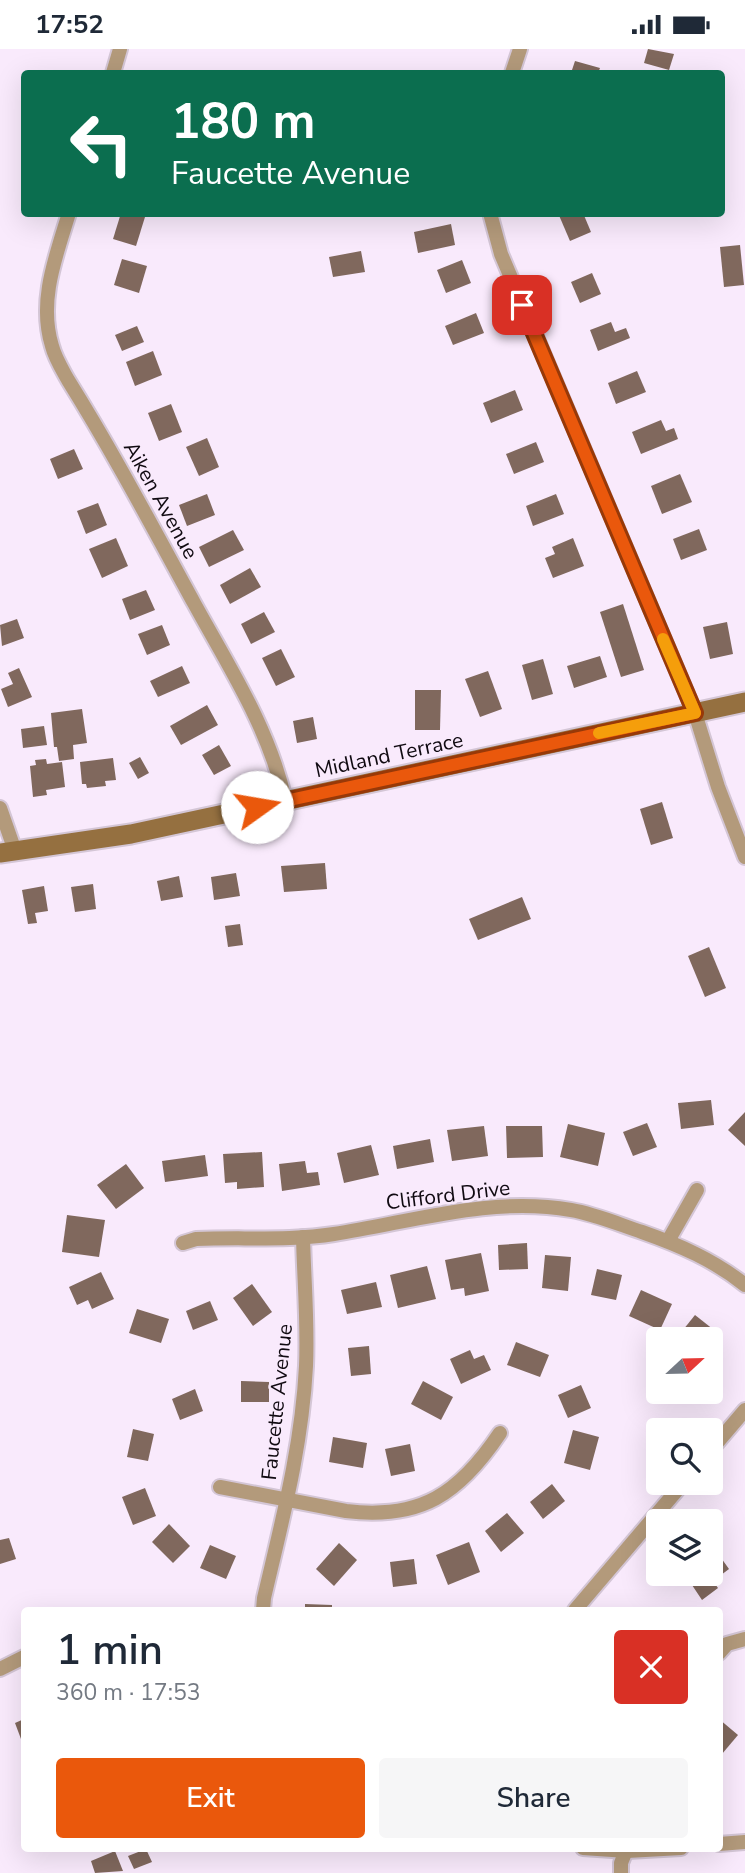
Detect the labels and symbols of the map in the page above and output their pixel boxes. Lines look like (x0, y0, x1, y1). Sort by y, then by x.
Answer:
pin (492, 275, 552, 335)
street label: Aiken Avenue (117, 436, 205, 564)
street label: Midland Terrace (312, 726, 466, 784)
position arrow (220, 770, 294, 844)
street label: Clifford Drive (384, 1173, 512, 1217)
street label: Faucette Avenue (255, 1322, 299, 1482)
north arrow (646, 1327, 723, 1403)

